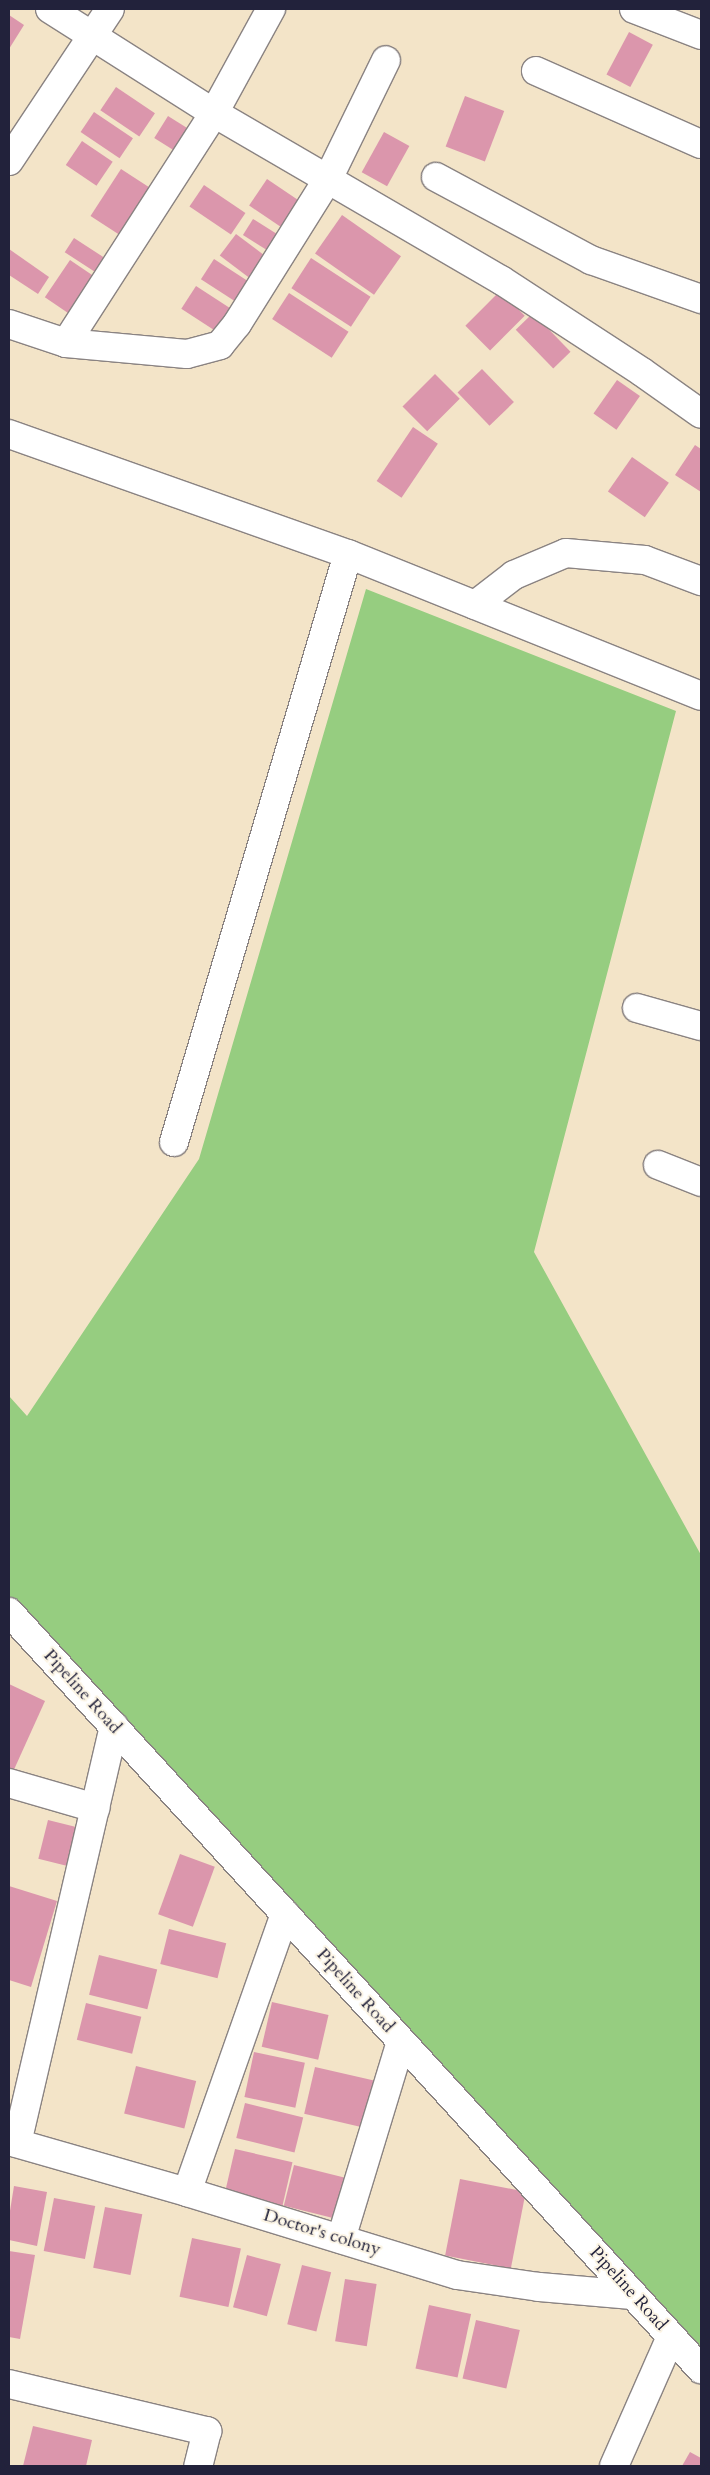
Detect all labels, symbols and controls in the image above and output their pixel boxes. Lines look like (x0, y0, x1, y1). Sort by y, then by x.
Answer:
street label: Pipeline Road (39, 1645, 125, 1739)
street label: Pipeline Road (312, 1944, 398, 2038)
street label: Doctor's colony (261, 2205, 383, 2261)
street label: Pipeline Road (585, 2242, 671, 2336)

